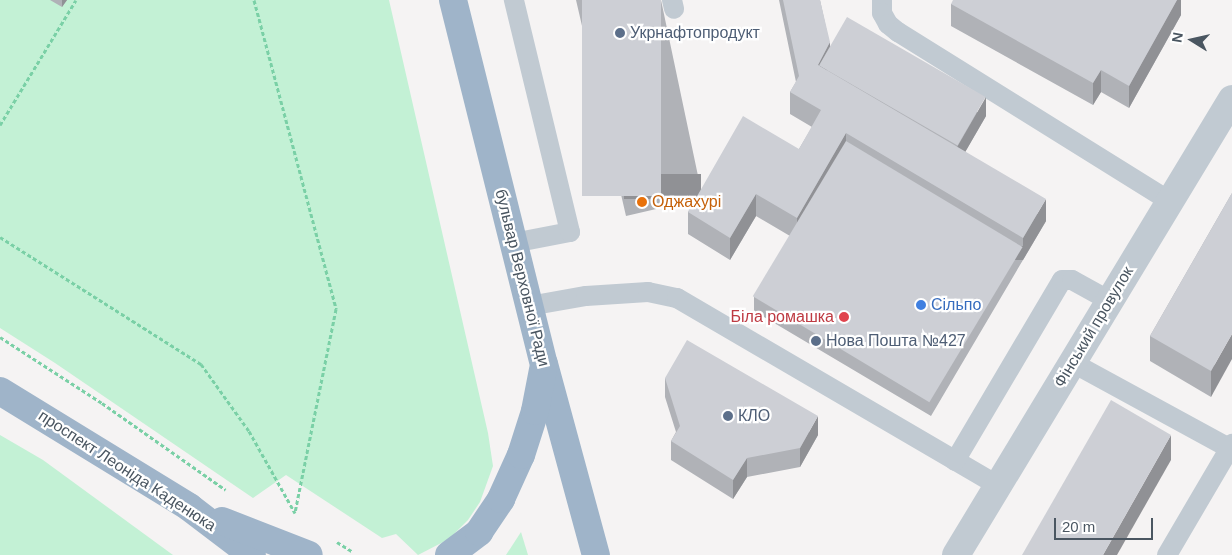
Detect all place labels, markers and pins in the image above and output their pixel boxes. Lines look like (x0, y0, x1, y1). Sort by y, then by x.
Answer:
place label: Укрнафтопродукт (630, 23, 760, 43)
marker: Укрнафтопродукт (614, 27, 626, 39)
place label: Оджахурі (652, 192, 721, 212)
marker: Оджахурі (636, 196, 648, 208)
place label: Сільпо (931, 295, 981, 315)
marker: Сільпо (915, 299, 927, 311)
place label: Біла ромашка (730, 307, 834, 327)
marker: Біла ромашка (838, 311, 850, 323)
place label: Нова Пошта №427 (826, 331, 966, 351)
marker: Нова Пошта №427 (810, 335, 822, 347)
place label: КЛО (738, 406, 770, 426)
marker: КЛО (722, 410, 734, 422)

